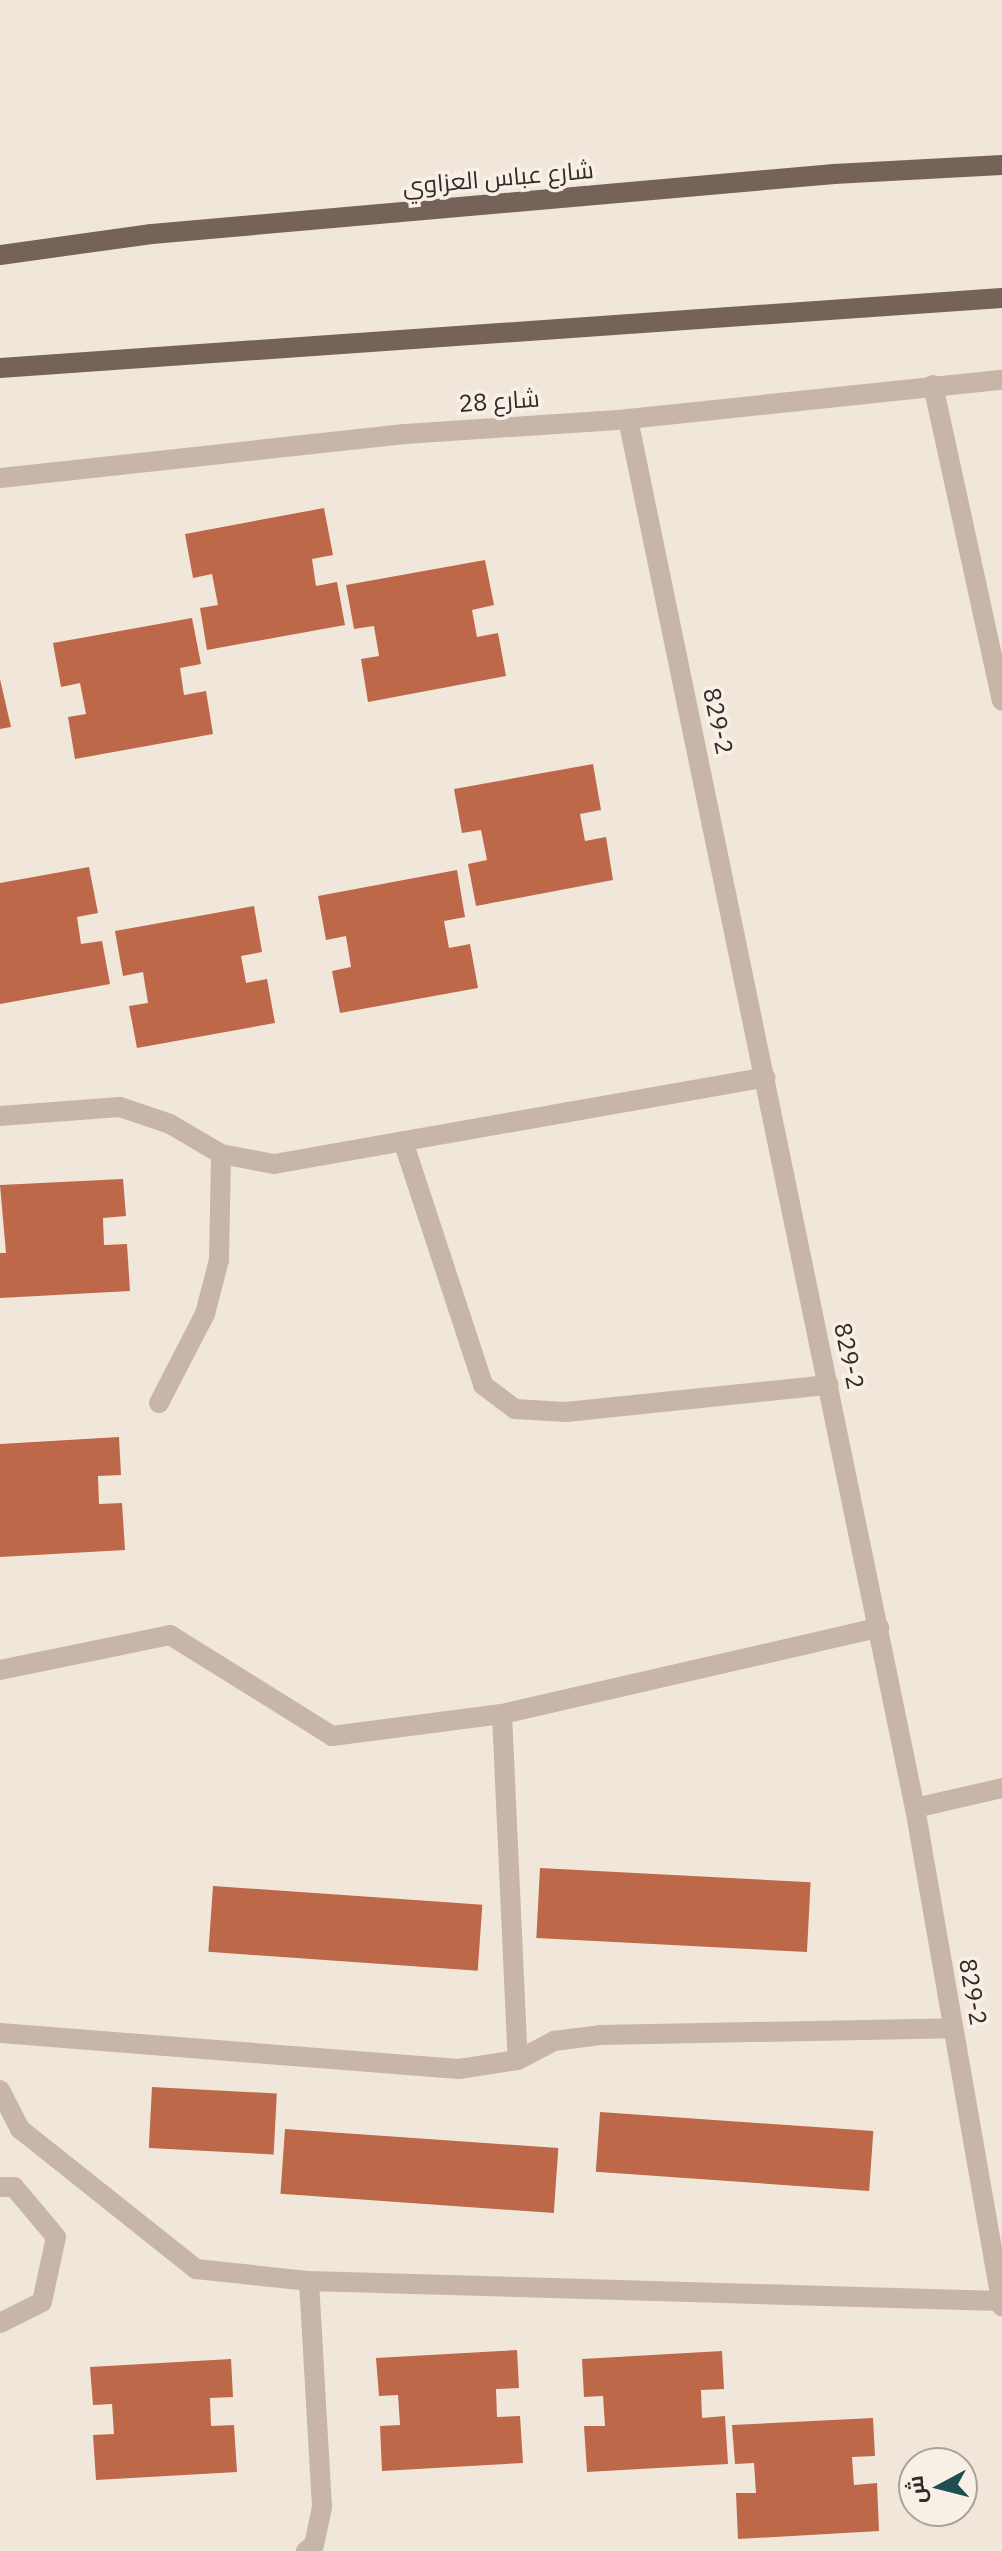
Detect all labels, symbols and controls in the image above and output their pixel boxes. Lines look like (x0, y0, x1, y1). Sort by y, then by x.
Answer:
street label: شارع عباس العزاوي (401, 155, 595, 201)
street label: شارع 28 (458, 384, 540, 418)
street label: 829-2 (697, 685, 739, 757)
street label: 829-2 (828, 1320, 870, 1392)
street label: 829-2 (953, 1956, 993, 2028)
north arrow (898, 2447, 978, 2527)
text: ش (900, 2474, 932, 2506)

